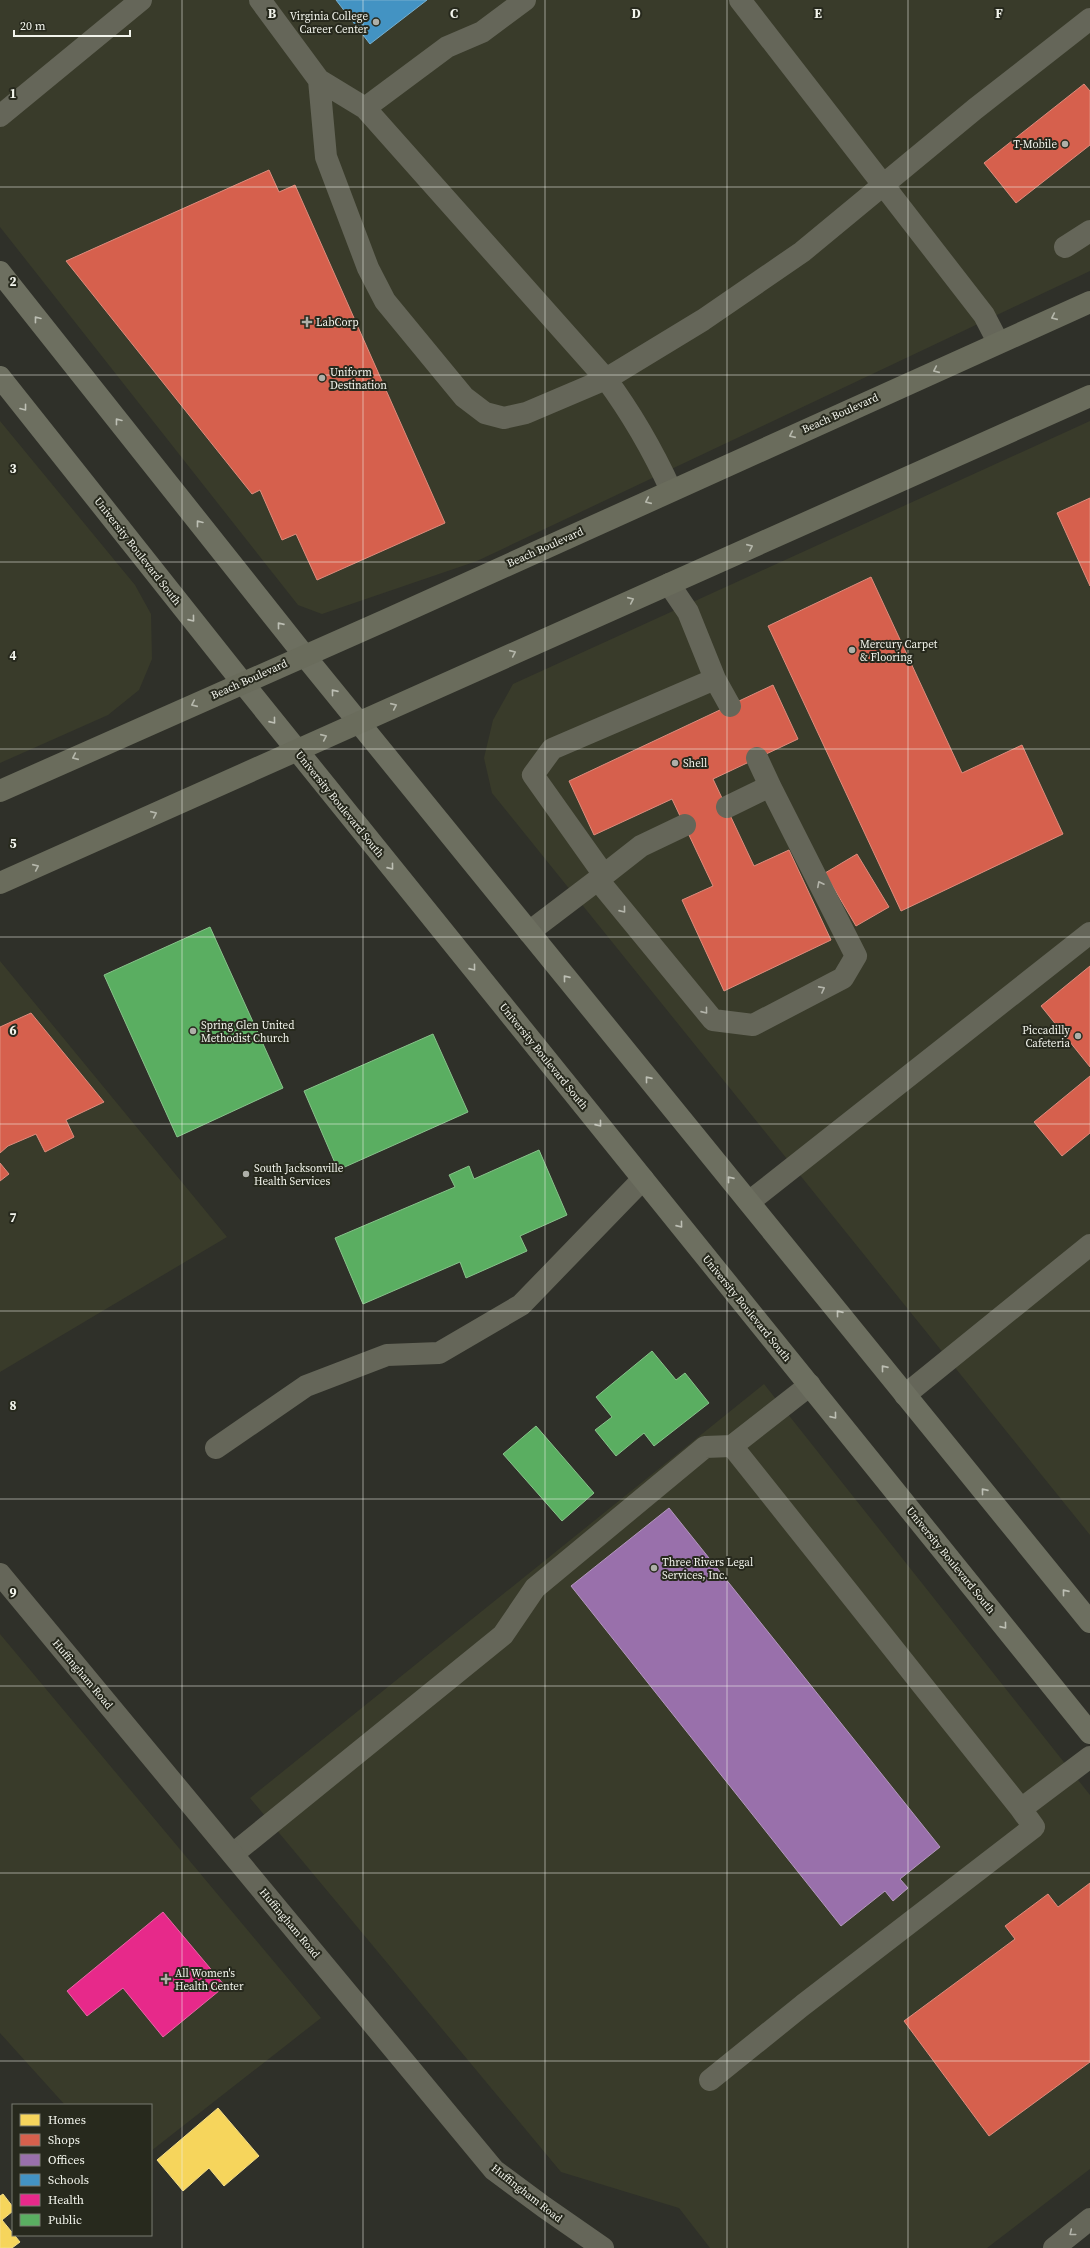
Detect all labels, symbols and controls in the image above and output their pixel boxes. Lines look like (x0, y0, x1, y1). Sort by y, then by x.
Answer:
text: B (268, 5, 277, 22)
text: C (450, 5, 458, 22)
text: D (631, 5, 641, 22)
text: E (814, 5, 822, 22)
text: F (995, 5, 1003, 22)
place label: Virginia College Career Center (290, 9, 368, 37)
scale bar (14, 12, 130, 38)
marker: Virginia College Career Center (371, 17, 381, 27)
text: 20 m (20, 18, 46, 34)
text: 1 (9, 85, 17, 102)
place label: T-Mobile (1013, 137, 1057, 152)
marker: T-Mobile (1060, 139, 1070, 149)
text: 2 (9, 273, 17, 290)
one-way arrow (1051, 313, 1058, 321)
place label: LabCorp (316, 315, 359, 330)
one-way arrow (35, 316, 42, 324)
marker: LabCorp (301, 316, 313, 328)
place label: Uniform Destination (330, 365, 387, 393)
one-way arrow (932, 366, 939, 374)
marker: Uniform Destination (317, 373, 327, 383)
street label: Beach Boulevard (800, 390, 881, 437)
one-way arrow (20, 403, 27, 410)
one-way arrow (116, 418, 123, 425)
one-way arrow (788, 431, 795, 439)
text: 3 (9, 460, 17, 477)
street label: University Boulevard South (91, 494, 185, 609)
one-way arrow (644, 496, 651, 504)
one-way arrow (197, 520, 204, 527)
street label: Beach Boulevard (505, 524, 586, 571)
one-way arrow (746, 544, 753, 552)
one-way arrow (628, 597, 635, 605)
one-way arrow (188, 615, 195, 622)
one-way arrow (277, 622, 284, 629)
place label: Mercury Carpet & Flooring (860, 637, 938, 665)
marker: Mercury Carpet & Flooring (847, 645, 857, 655)
text: 4 (9, 647, 17, 664)
one-way arrow (508, 650, 516, 658)
street label: Beach Boulevard (209, 656, 290, 703)
one-way arrow (331, 689, 338, 696)
one-way arrow (190, 699, 198, 707)
one-way arrow (389, 703, 397, 711)
one-way arrow (269, 716, 276, 723)
one-way arrow (320, 734, 327, 742)
street label: University Boulevard South (292, 748, 388, 861)
one-way arrow (72, 752, 80, 760)
place label: Shell (683, 756, 707, 771)
marker: Shell (670, 758, 680, 768)
one-way arrow (150, 811, 157, 819)
text: 5 (9, 835, 17, 852)
one-way arrow (387, 863, 394, 870)
one-way arrow (32, 864, 39, 872)
one-way arrow (817, 881, 825, 889)
one-way arrow (618, 906, 625, 913)
one-way arrow (468, 964, 475, 971)
one-way arrow (564, 975, 571, 982)
one-way arrow (817, 986, 825, 994)
street label: University Boulevard South (496, 1000, 592, 1113)
one-way arrow (701, 1006, 708, 1013)
place label: Spring Glen United Methodist Church (201, 1018, 295, 1046)
text: 6 (9, 1022, 17, 1039)
place label: Piccadilly Cafeteria (1022, 1023, 1070, 1051)
marker: Spring Glen United Methodist Church (188, 1026, 198, 1036)
marker: Piccadilly Cafeteria (1073, 1031, 1083, 1041)
one-way arrow (646, 1076, 653, 1083)
one-way arrow (594, 1119, 601, 1126)
place label: South Jacksonville Health Services (254, 1161, 344, 1189)
marker: South Jacksonville Health Services (241, 1169, 251, 1179)
one-way arrow (728, 1177, 735, 1184)
text: 7 (9, 1209, 17, 1226)
one-way arrow (676, 1221, 683, 1228)
street label: University Boulevard South (699, 1252, 795, 1365)
one-way arrow (837, 1310, 844, 1317)
one-way arrow (881, 1366, 888, 1373)
text: 8 (9, 1397, 17, 1414)
one-way arrow (830, 1411, 837, 1418)
one-way arrow (981, 1488, 988, 1495)
street label: University Boulevard South (903, 1504, 999, 1617)
place label: Three Rivers Legal Services, Inc. (662, 1555, 753, 1583)
marker: Three Rivers Legal Services, Inc. (649, 1563, 659, 1573)
text: 9 (9, 1584, 17, 1601)
one-way arrow (1063, 1589, 1070, 1596)
one-way arrow (999, 1621, 1006, 1629)
street label: Huffingham Road (49, 1636, 117, 1713)
street label: Huffingham Road (256, 1885, 324, 1962)
place label: All Women's Health Center (175, 1966, 244, 1994)
marker: All Women's Health Center (160, 1973, 172, 1985)
legend (12, 2104, 152, 2236)
text: Homes (48, 2112, 86, 2128)
text: Shops (48, 2132, 80, 2148)
text: Offices (48, 2152, 85, 2168)
street label: Huffingham Road (488, 2161, 566, 2226)
text: Schools (48, 2172, 89, 2188)
text: Health (48, 2192, 84, 2208)
text: Public (48, 2212, 82, 2228)
one-way arrow (1070, 2229, 1077, 2236)

